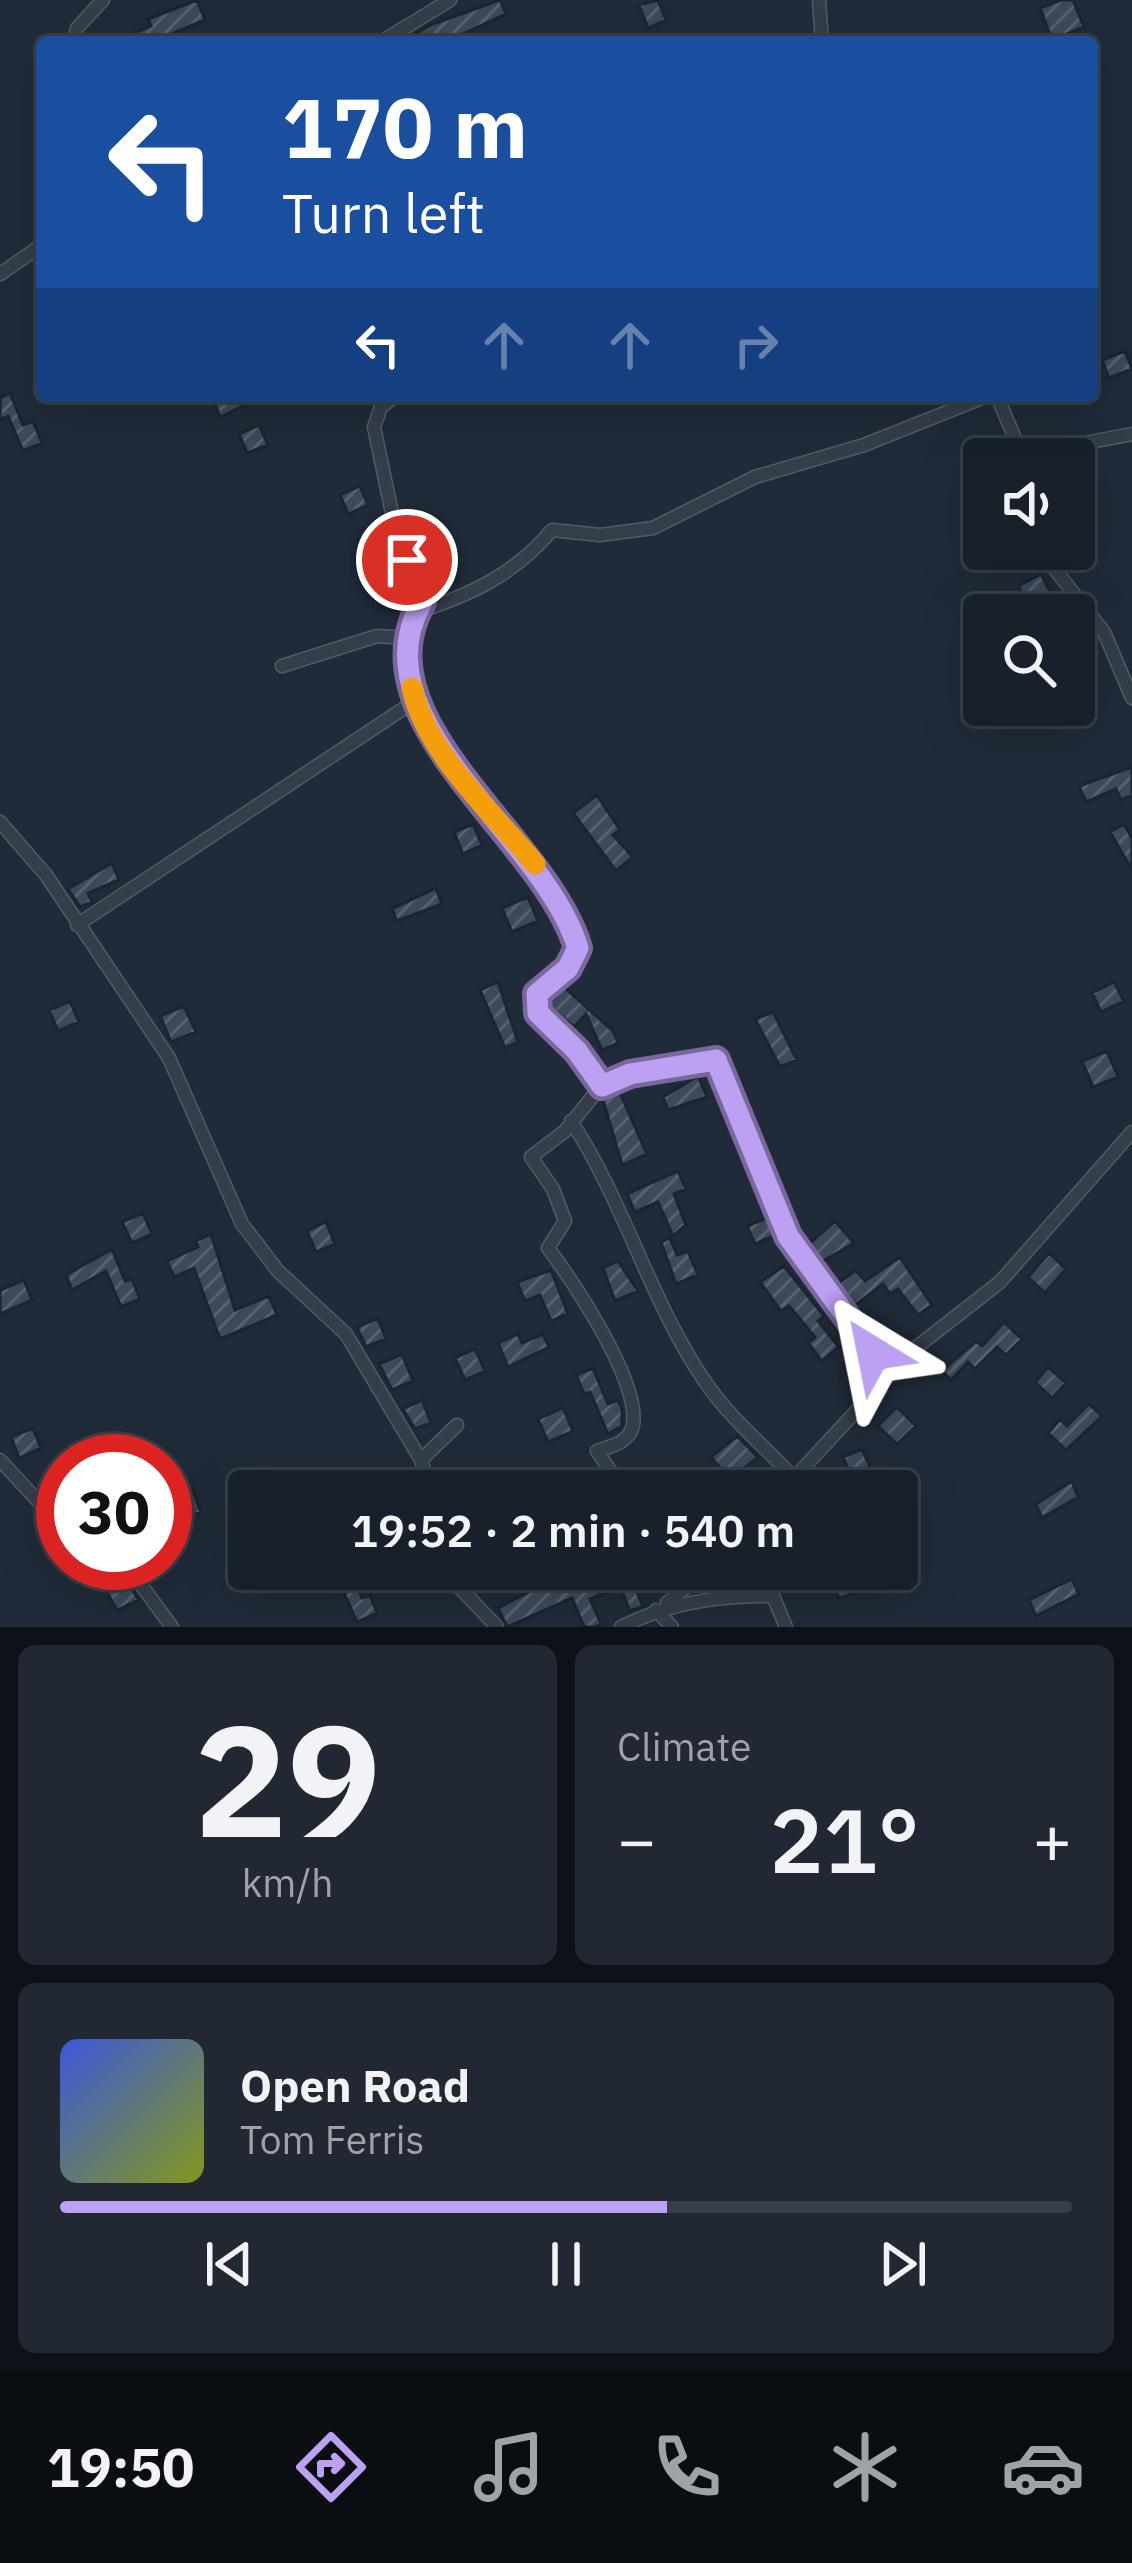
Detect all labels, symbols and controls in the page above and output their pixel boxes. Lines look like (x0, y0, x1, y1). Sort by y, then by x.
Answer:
text: 170 m (282, 72, 528, 181)
icon: left (84, 84, 240, 240)
text: Turn left (282, 178, 485, 248)
icon: left (345, 312, 411, 378)
icon: ahead (471, 312, 537, 378)
icon: ahead (597, 312, 663, 378)
icon: right (723, 312, 789, 378)
map controls (963, 438, 1095, 726)
button: sound (963, 438, 1095, 570)
pin (356, 509, 458, 611)
icon: arrive (374, 527, 440, 593)
button: search (963, 594, 1095, 726)
position arrow (810, 1290, 936, 1416)
speed limit sign: 30 (36, 1434, 192, 1590)
text: 19:52 · 2 min · 540 m (351, 1501, 795, 1559)
text: 29 (194, 1677, 381, 1880)
text: Climate (617, 1721, 751, 1772)
text: 21° (769, 1781, 920, 1898)
text: − (617, 1796, 657, 1882)
text: + (1032, 1796, 1072, 1882)
text: km/h (242, 1857, 333, 1908)
text: Open Road (240, 2056, 470, 2114)
text: Tom Ferris (240, 2114, 424, 2165)
icon: previous (196, 2231, 262, 2297)
icon: pause (533, 2231, 599, 2297)
icon: next (870, 2231, 936, 2297)
icon: directions (289, 2425, 373, 2509)
icon: music (467, 2425, 551, 2509)
icon: phone (645, 2425, 729, 2509)
icon: climate (823, 2425, 907, 2509)
icon: car (1001, 2425, 1085, 2509)
text: 19:50 (47, 2432, 194, 2502)

